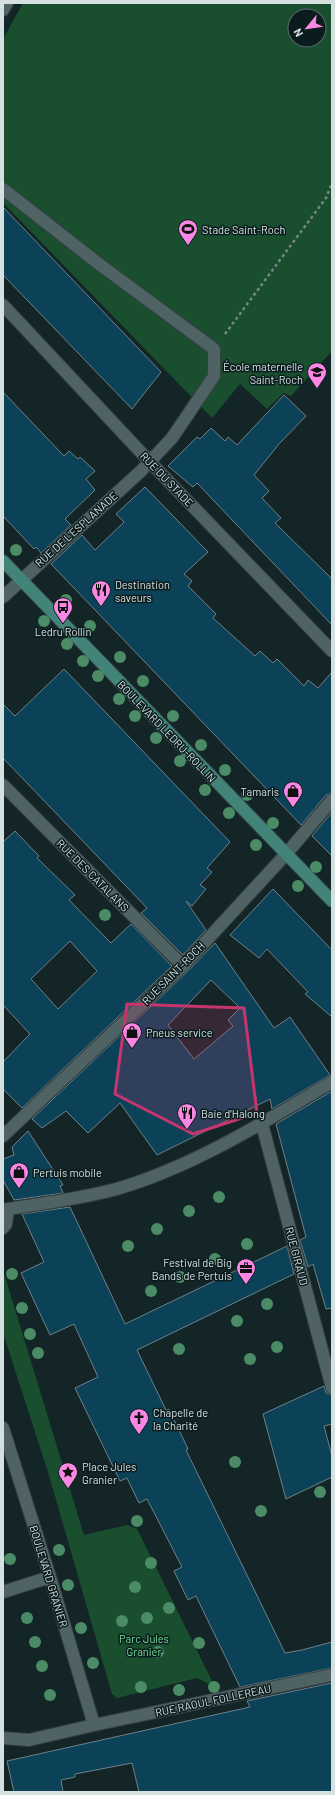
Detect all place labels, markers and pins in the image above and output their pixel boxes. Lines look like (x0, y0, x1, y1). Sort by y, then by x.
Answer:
sports icon: Stade Saint-Roch (177, 218, 199, 246)
place label: Stade Saint-Roch (202, 223, 285, 236)
place label: École maternelle Saint-Roch (223, 360, 303, 386)
school or university icon: École maternelle Saint-Roch (306, 361, 328, 389)
place label: Destination saveurs (115, 578, 170, 604)
restaurant icon: Destination saveurs (90, 579, 112, 607)
bus stop icon: Ledru Rollin (52, 596, 74, 624)
place label: Ledru Rollin (35, 625, 91, 638)
shop icon: Tamaris (282, 780, 304, 808)
place label: Tamaris (240, 785, 279, 798)
shop icon: Pneus service (121, 1021, 143, 1049)
place label: Pneus service (146, 1026, 213, 1039)
restaurant icon: Baie d'Halong (176, 1102, 198, 1130)
place label: Baie d'Halong (201, 1107, 265, 1120)
shop icon: Pertuis mobile (8, 1161, 30, 1189)
place label: Pertuis mobile (33, 1166, 102, 1179)
place label: Festival de Big Bands de Pertuis (152, 1256, 232, 1282)
office icon: Festival de Big Bands de Pertuis (235, 1257, 257, 1285)
place label: Chapelle de la Charité (153, 1406, 208, 1432)
church icon: Chapelle de la Charité (128, 1407, 150, 1435)
place label: Place Jules Granier (82, 1460, 136, 1486)
place icon: Place Jules Granier (57, 1461, 79, 1489)

